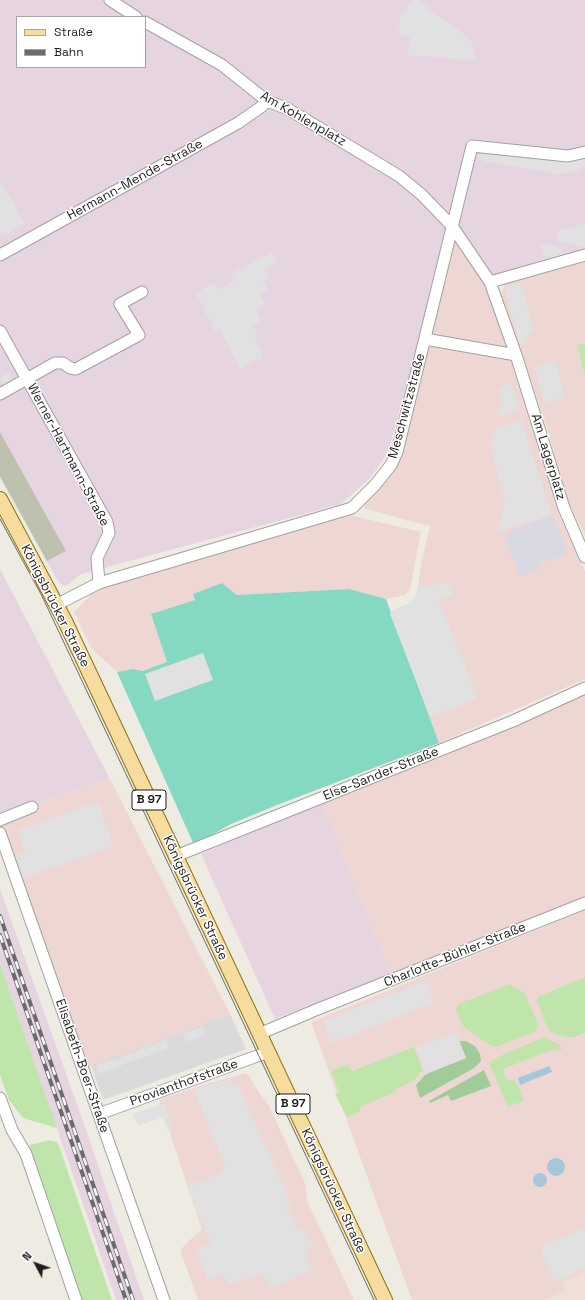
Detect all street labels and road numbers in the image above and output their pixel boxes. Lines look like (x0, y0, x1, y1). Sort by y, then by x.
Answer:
street label: Am Kohlenplatz (257, 88, 349, 150)
street label: Hermann-Mende-Straße (65, 136, 205, 224)
street label: Meschwitzstraße (385, 352, 429, 460)
street label: Werner-Hartmann-Straße (24, 381, 112, 529)
street label: Am Lagerplatz (527, 412, 569, 502)
street label: Königsbrücker Straße (17, 542, 93, 670)
street label: Else-Sander-Straße (321, 744, 441, 804)
road number: B 97 (132, 790, 166, 810)
street label: Königsbrücker Straße (159, 833, 231, 963)
street label: Charlotte-Bühler-Straße (382, 919, 528, 991)
street label: Elisabeth-Boer-Straße (52, 997, 112, 1135)
street label: Provianthofstraße (128, 1056, 240, 1110)
road number: B 97 (276, 1094, 310, 1114)
street label: Königsbrücker Straße (297, 1126, 369, 1256)

